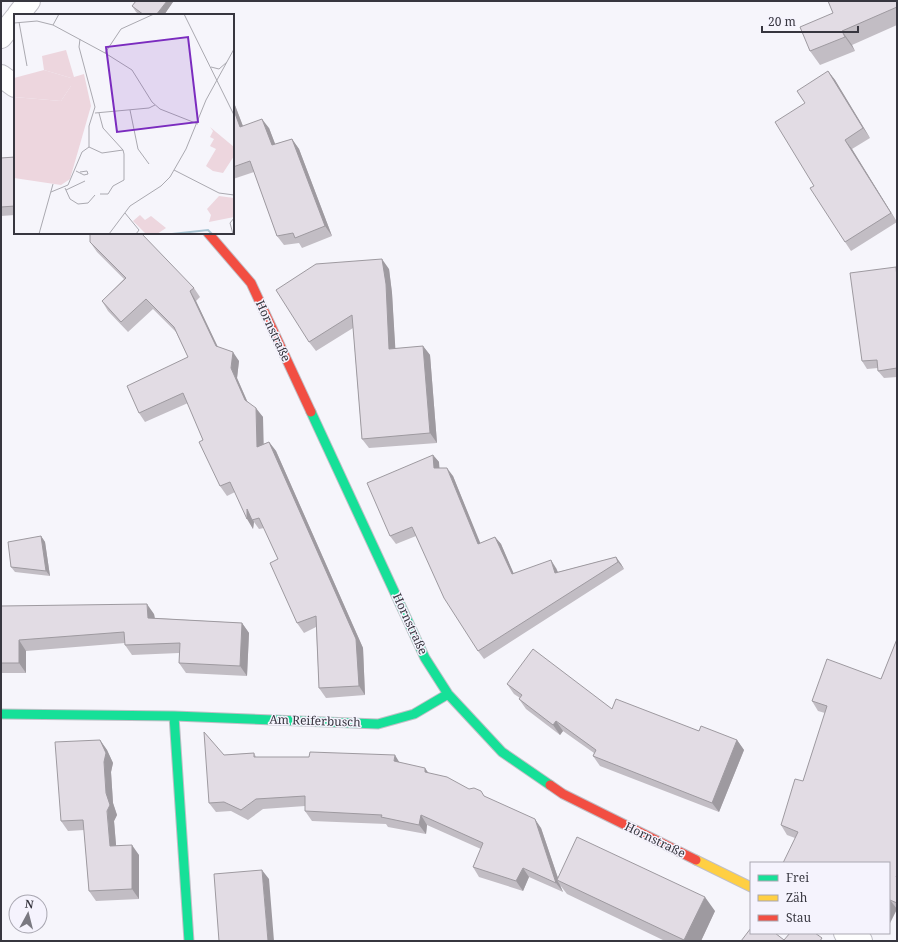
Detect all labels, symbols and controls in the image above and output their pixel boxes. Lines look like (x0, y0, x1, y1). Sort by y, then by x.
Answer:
scale bar (762, 8, 858, 34)
text: 20 m (768, 13, 796, 30)
inset map (14, 14, 234, 234)
street label: Hornstraße (252, 297, 295, 364)
street label: Hornstraße (389, 590, 432, 657)
street label: Am Reiferbusch (269, 710, 361, 731)
street label: Hornstraße (622, 817, 689, 862)
legend (750, 862, 890, 934)
text: Frei (786, 869, 809, 886)
text: Zäh (786, 889, 808, 906)
north arrow (8, 894, 48, 934)
text: N (24, 896, 35, 912)
text: Stau (786, 909, 812, 926)

